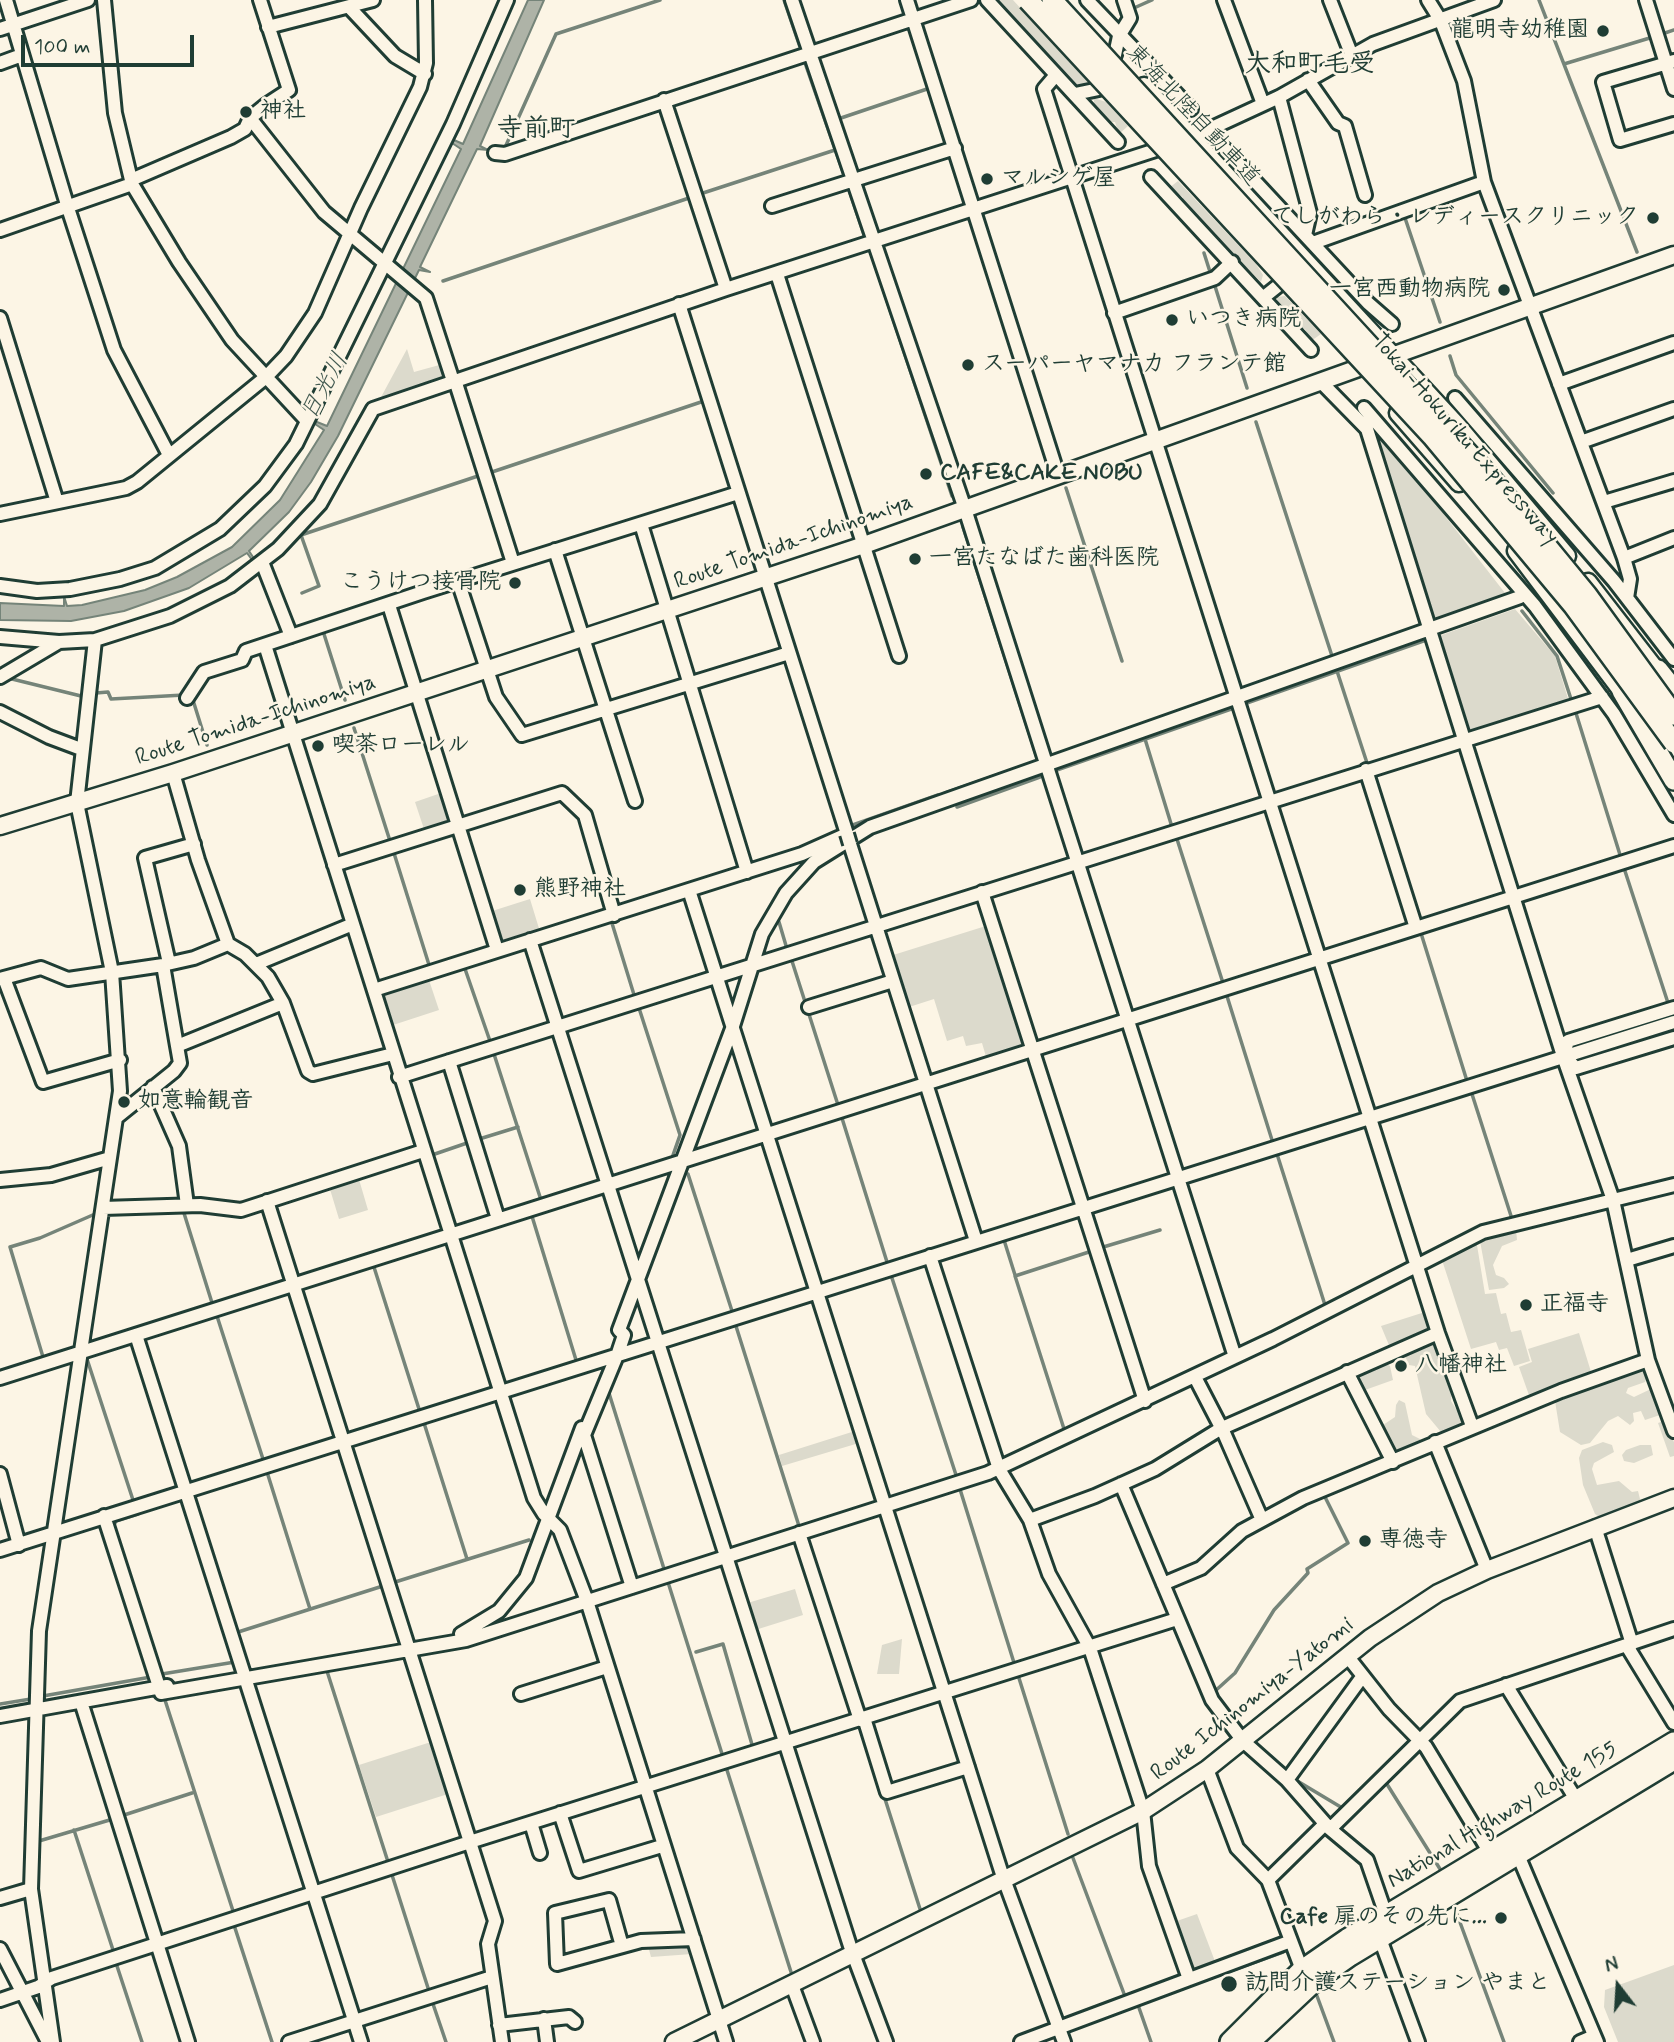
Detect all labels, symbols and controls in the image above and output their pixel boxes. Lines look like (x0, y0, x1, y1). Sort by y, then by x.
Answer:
place label: 龍明寺幼稚園 (1451, 17, 1589, 45)
scale bar (24, 21, 198, 65)
marker: 龍明寺幼稚園 (1595, 23, 1611, 39)
text: 100 m (34, 33, 90, 61)
street label: 東海北陸自動車道 (1119, 39, 1265, 193)
district label: 大和町毛受 (1245, 50, 1375, 82)
place label: 神社 (260, 98, 306, 126)
marker: 神社 (238, 104, 254, 120)
district label: 寺前町 (497, 115, 575, 147)
place label: マルシゲ屋 (1001, 165, 1116, 193)
marker: マルシゲ屋 (979, 171, 995, 187)
place label: てしがわら・レディースクリニック (1271, 204, 1639, 232)
marker: てしがわら・レディースクリニック (1645, 210, 1661, 226)
place label: 一宮西動物病院 (1329, 276, 1490, 304)
marker: 一宮西動物病院 (1496, 282, 1512, 298)
place label: いつき病院 (1186, 306, 1301, 334)
marker: いつき病院 (1164, 312, 1180, 328)
street label: Tokai-Hokuriku Expressway (1365, 329, 1563, 551)
water label: 日光川 (296, 349, 356, 425)
place label: スーパーヤマナカ フランテ館 (982, 351, 1286, 379)
marker: スーパーヤマナカ フランテ館 (960, 357, 976, 373)
place label: CAFE&CAKE NOBU (940, 460, 1143, 488)
marker: CAFE&CAKE NOBU (918, 466, 934, 482)
street label: Route Tomida-Ichinomiya (671, 489, 917, 597)
place label: 一宮たなばた歯科医院 (929, 545, 1159, 573)
marker: 一宮たなばた歯科医院 (907, 551, 923, 567)
place label: こうけつ接骨院 (340, 569, 501, 597)
marker: こうけつ接骨院 (507, 575, 523, 591)
street label: Route Tomida-Ichinomiya (132, 669, 380, 773)
place label: 喫茶ローレル (332, 732, 470, 760)
marker: 喫茶ローレル (310, 738, 326, 754)
place label: 熊野神社 (534, 876, 626, 904)
marker: 熊野神社 (512, 882, 528, 898)
place label: 如意輪観音 (138, 1088, 253, 1116)
marker: 如意輪観音 (116, 1094, 132, 1110)
place label: 正福寺 (1540, 1291, 1609, 1319)
marker: 正福寺 (1518, 1297, 1534, 1313)
place label: 八幡神社 (1415, 1352, 1507, 1380)
marker: 八幡神社 (1393, 1358, 1409, 1374)
place label: 専徳寺 (1379, 1527, 1448, 1555)
marker: 専徳寺 (1357, 1533, 1373, 1549)
street label: Route Ichinomiya-Yatomi (1146, 1612, 1360, 1788)
street label: National Highway Route 155 (1383, 1736, 1623, 1896)
place label: Cafe 扉のその先に… (1279, 1904, 1487, 1932)
marker: Cafe 扉のその先に… (1493, 1910, 1509, 1926)
north arrow (1583, 1951, 1653, 2021)
text: N (1602, 1952, 1621, 1979)
place label: 訪問介護ステーション やまと (1245, 1970, 1550, 1998)
marker: 訪問介護ステーション やまと (1219, 1974, 1239, 1994)

